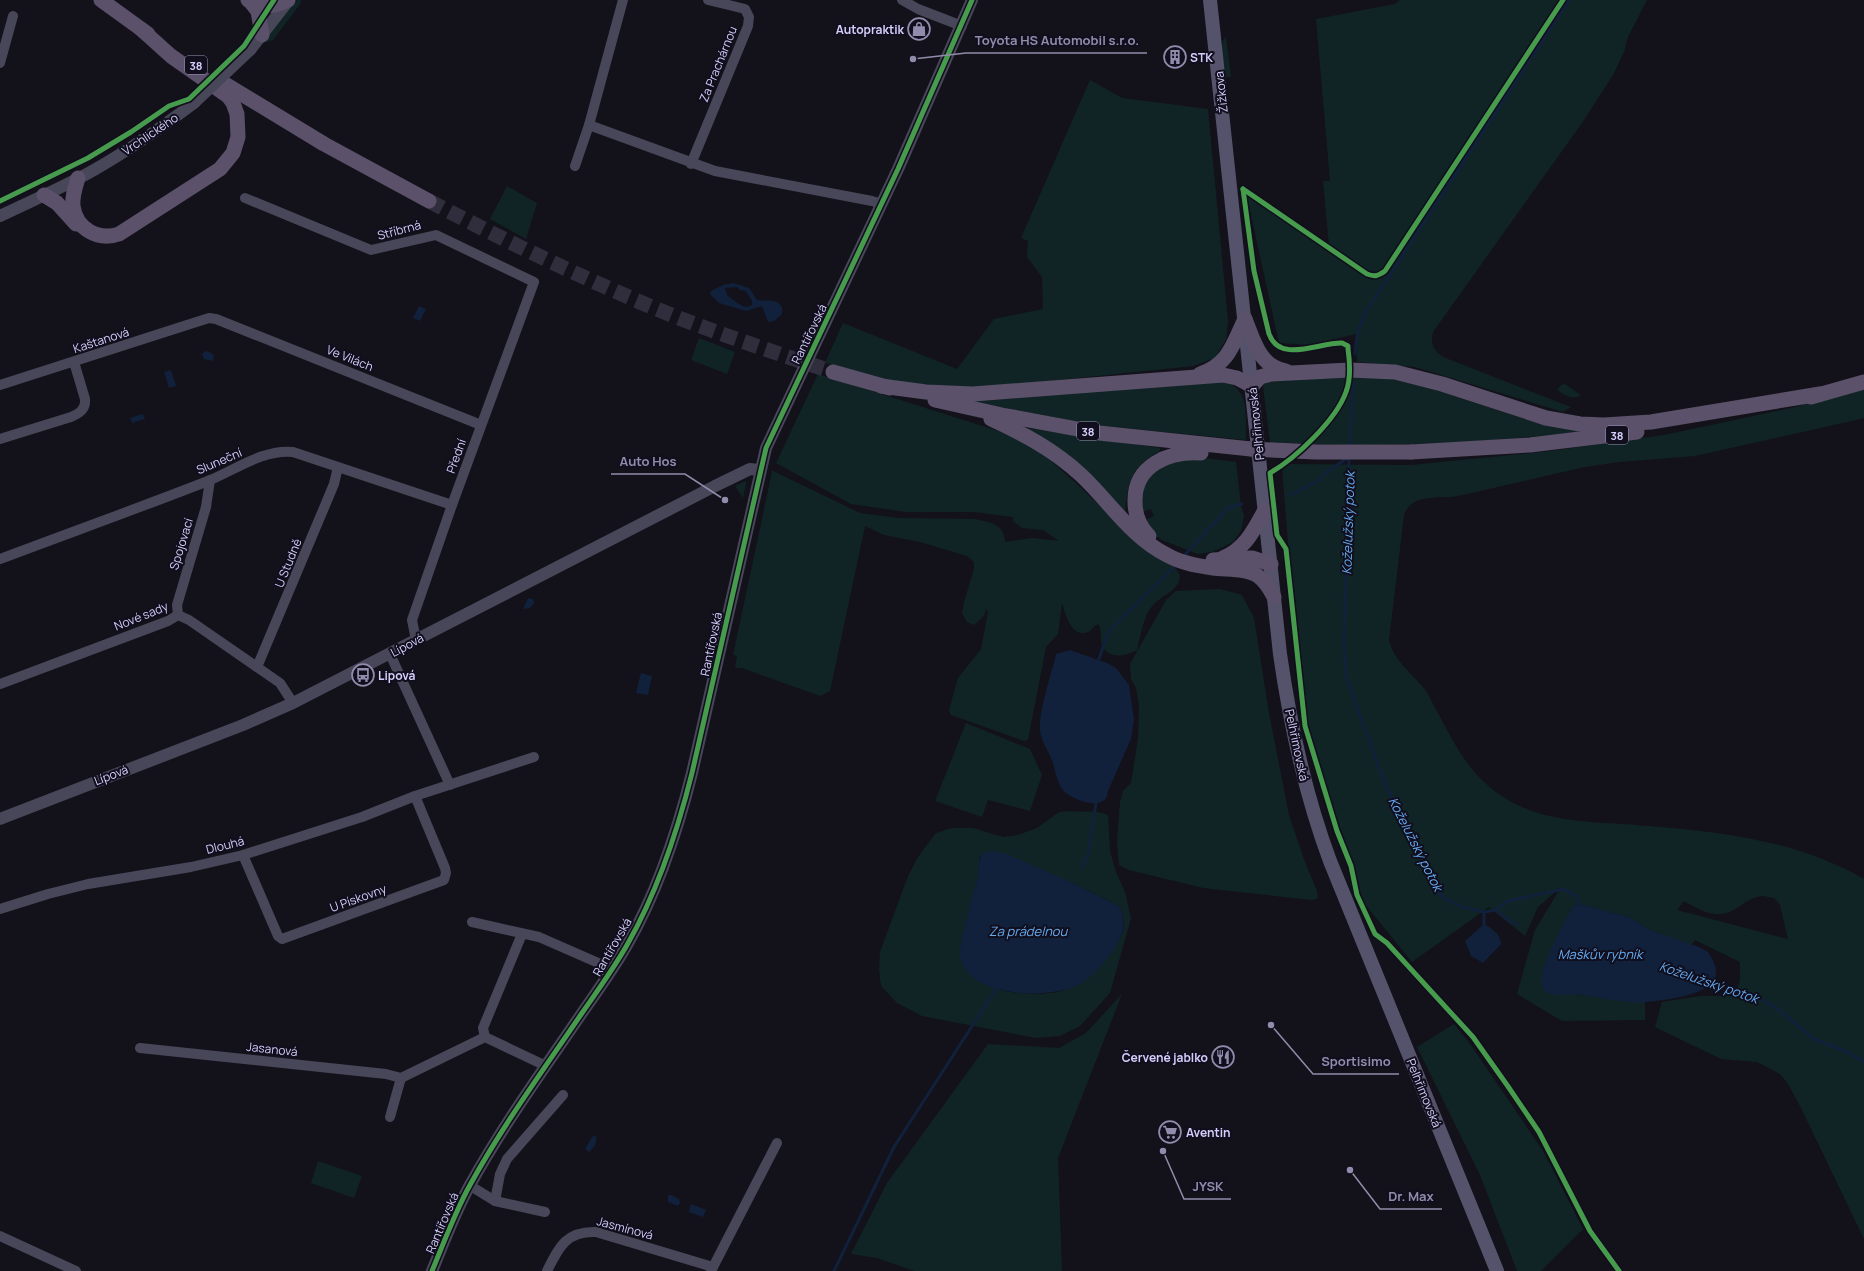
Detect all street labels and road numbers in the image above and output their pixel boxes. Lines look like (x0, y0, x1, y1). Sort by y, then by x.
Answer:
street label: Za Prachárnou (695, 23, 741, 105)
road number: 38 (185, 56, 207, 74)
street label: Žižkova (1210, 70, 1232, 114)
street label: Vrchlického (119, 109, 181, 159)
street label: Stříbrná (375, 216, 423, 244)
street label: Rantířovská (787, 301, 831, 367)
street label: Kaštanová (71, 323, 131, 357)
street label: Ve Vilách (324, 341, 376, 375)
street label: Pelhřimovská (1244, 387, 1268, 461)
road number: 38 (1077, 422, 1099, 440)
road number: 38 (1606, 426, 1628, 444)
street label: Přední (442, 436, 470, 476)
street label: Sluneční (194, 444, 245, 478)
street label: Spojovací (165, 516, 197, 572)
street label: U Studně (270, 536, 306, 590)
street label: Nové sady (111, 597, 171, 635)
street label: Rantířovská (696, 611, 726, 677)
street label: Lípová (387, 629, 427, 661)
street label: Pelhřimovská (1281, 707, 1313, 783)
street label: Lípová (91, 761, 131, 789)
street label: Dlouhá (204, 832, 246, 858)
street label: U Pískovny (327, 880, 389, 916)
street label: Rantířovská (588, 915, 636, 979)
street label: Jasanová (245, 1038, 299, 1060)
street label: Pelhřimovská (1402, 1056, 1446, 1130)
street label: Rantířovská (422, 1190, 462, 1256)
street label: Jasmínová (595, 1212, 655, 1244)

